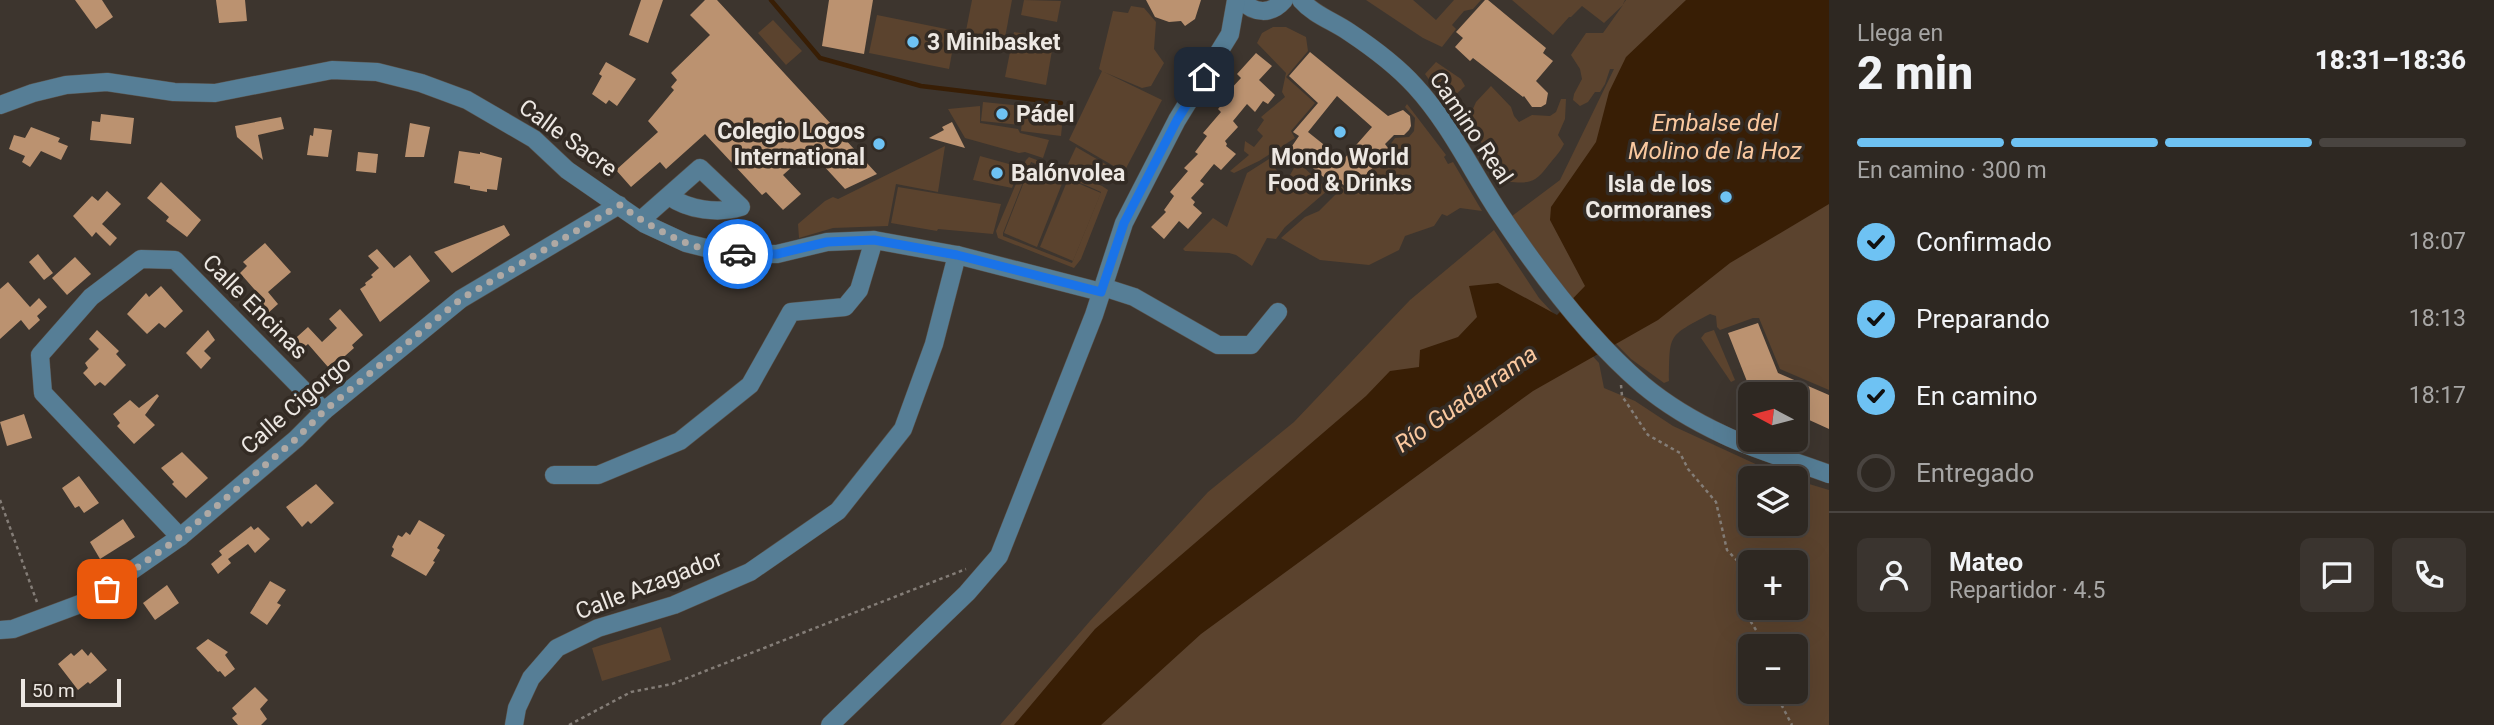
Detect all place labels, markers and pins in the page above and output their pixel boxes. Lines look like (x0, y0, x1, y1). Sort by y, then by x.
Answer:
place label: 3 Minibasket (927, 29, 1061, 56)
marker: 3 Minibasket (905, 34, 921, 50)
pin (1174, 47, 1234, 107)
place label: Pádel (1016, 101, 1074, 128)
marker: Pádel (994, 106, 1010, 122)
place label: Colegio Logos International (717, 118, 865, 171)
marker: Mondo World Food & Drinks (1332, 124, 1348, 140)
marker: Colegio Logos International (871, 136, 887, 152)
place label: Mondo World Food & Drinks (1268, 144, 1412, 197)
place label: Balónvolea (1011, 160, 1125, 187)
marker: Balónvolea (989, 165, 1005, 181)
place label: Isla de los Cormoranes (1585, 171, 1712, 224)
marker: Isla de los Cormoranes (1718, 189, 1734, 205)
pin (77, 559, 137, 619)

